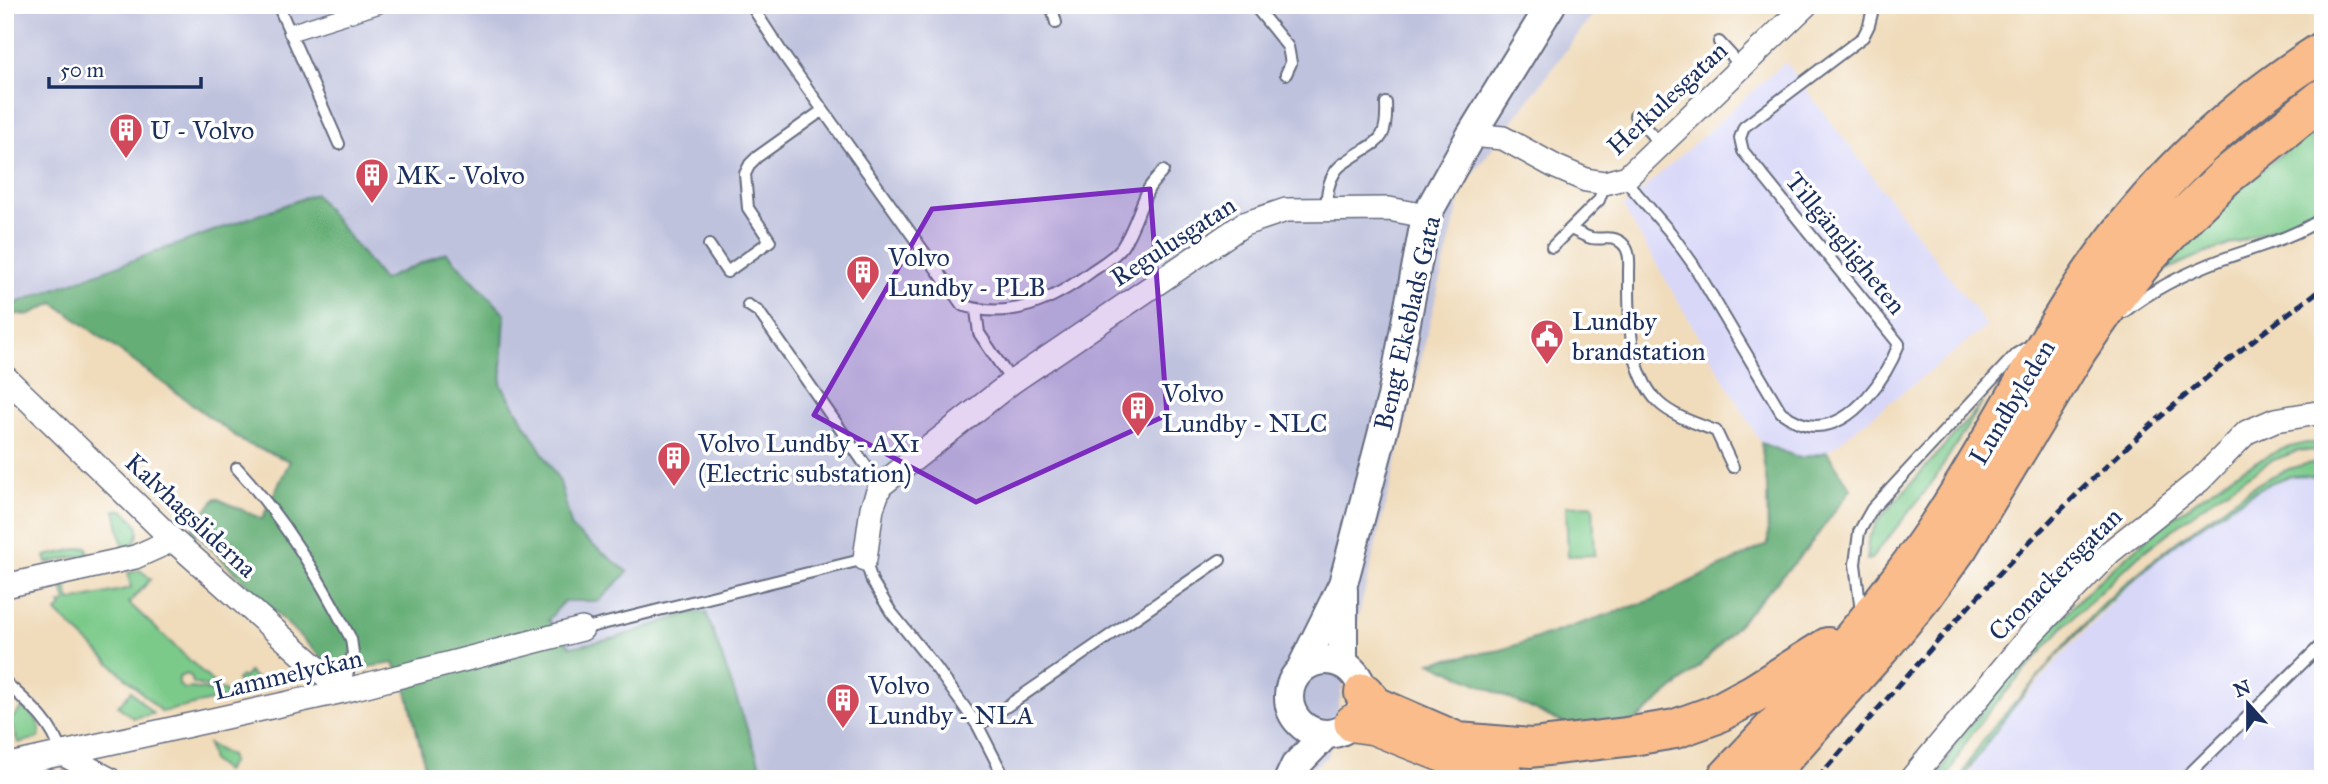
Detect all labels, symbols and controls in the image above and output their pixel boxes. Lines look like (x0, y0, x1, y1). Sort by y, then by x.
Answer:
street label: Herkulesgatan (1600, 34, 1734, 162)
scale bar (49, 46, 201, 90)
text: 50 m (60, 57, 105, 83)
building icon: U - Volvo (107, 111, 145, 160)
place label: U - Volvo (150, 114, 254, 146)
building icon: MK - Volvo (353, 156, 391, 205)
place label: MK - Volvo (396, 159, 525, 191)
street label: Tillgängligheten (1779, 165, 1913, 321)
street label: Regulusgatan (1104, 189, 1242, 293)
street label: Bengt Ekeblads Gata (1367, 213, 1447, 433)
place label: Volvo Lundby - PLB (887, 241, 1046, 303)
building icon: Volvo Lundby - PLB (844, 253, 882, 302)
place label: Lundby brandstation (1572, 305, 1706, 367)
public building icon: Lundby brandstation (1528, 317, 1566, 366)
street label: Lundbyleden (1962, 334, 2062, 470)
place label: Volvo Lundby - NLC (1161, 377, 1327, 439)
building icon: Volvo Lundby - NLC (1119, 389, 1157, 438)
place label: Volvo Lundby - AX1 (Electric substation) (697, 427, 920, 489)
building icon: Volvo Lundby - AX1 (Electric substation) (655, 439, 693, 488)
street label: Kalvhagsliderna (119, 446, 263, 584)
street label: Cronackersgatan (1981, 500, 2129, 648)
street label: Lammelyckan (211, 641, 365, 707)
north arrow (2212, 668, 2282, 738)
place label: Volvo Lundby - NLA (867, 669, 1035, 731)
text: N (2230, 675, 2254, 702)
building icon: Volvo Lundby - NLA (824, 681, 862, 730)

